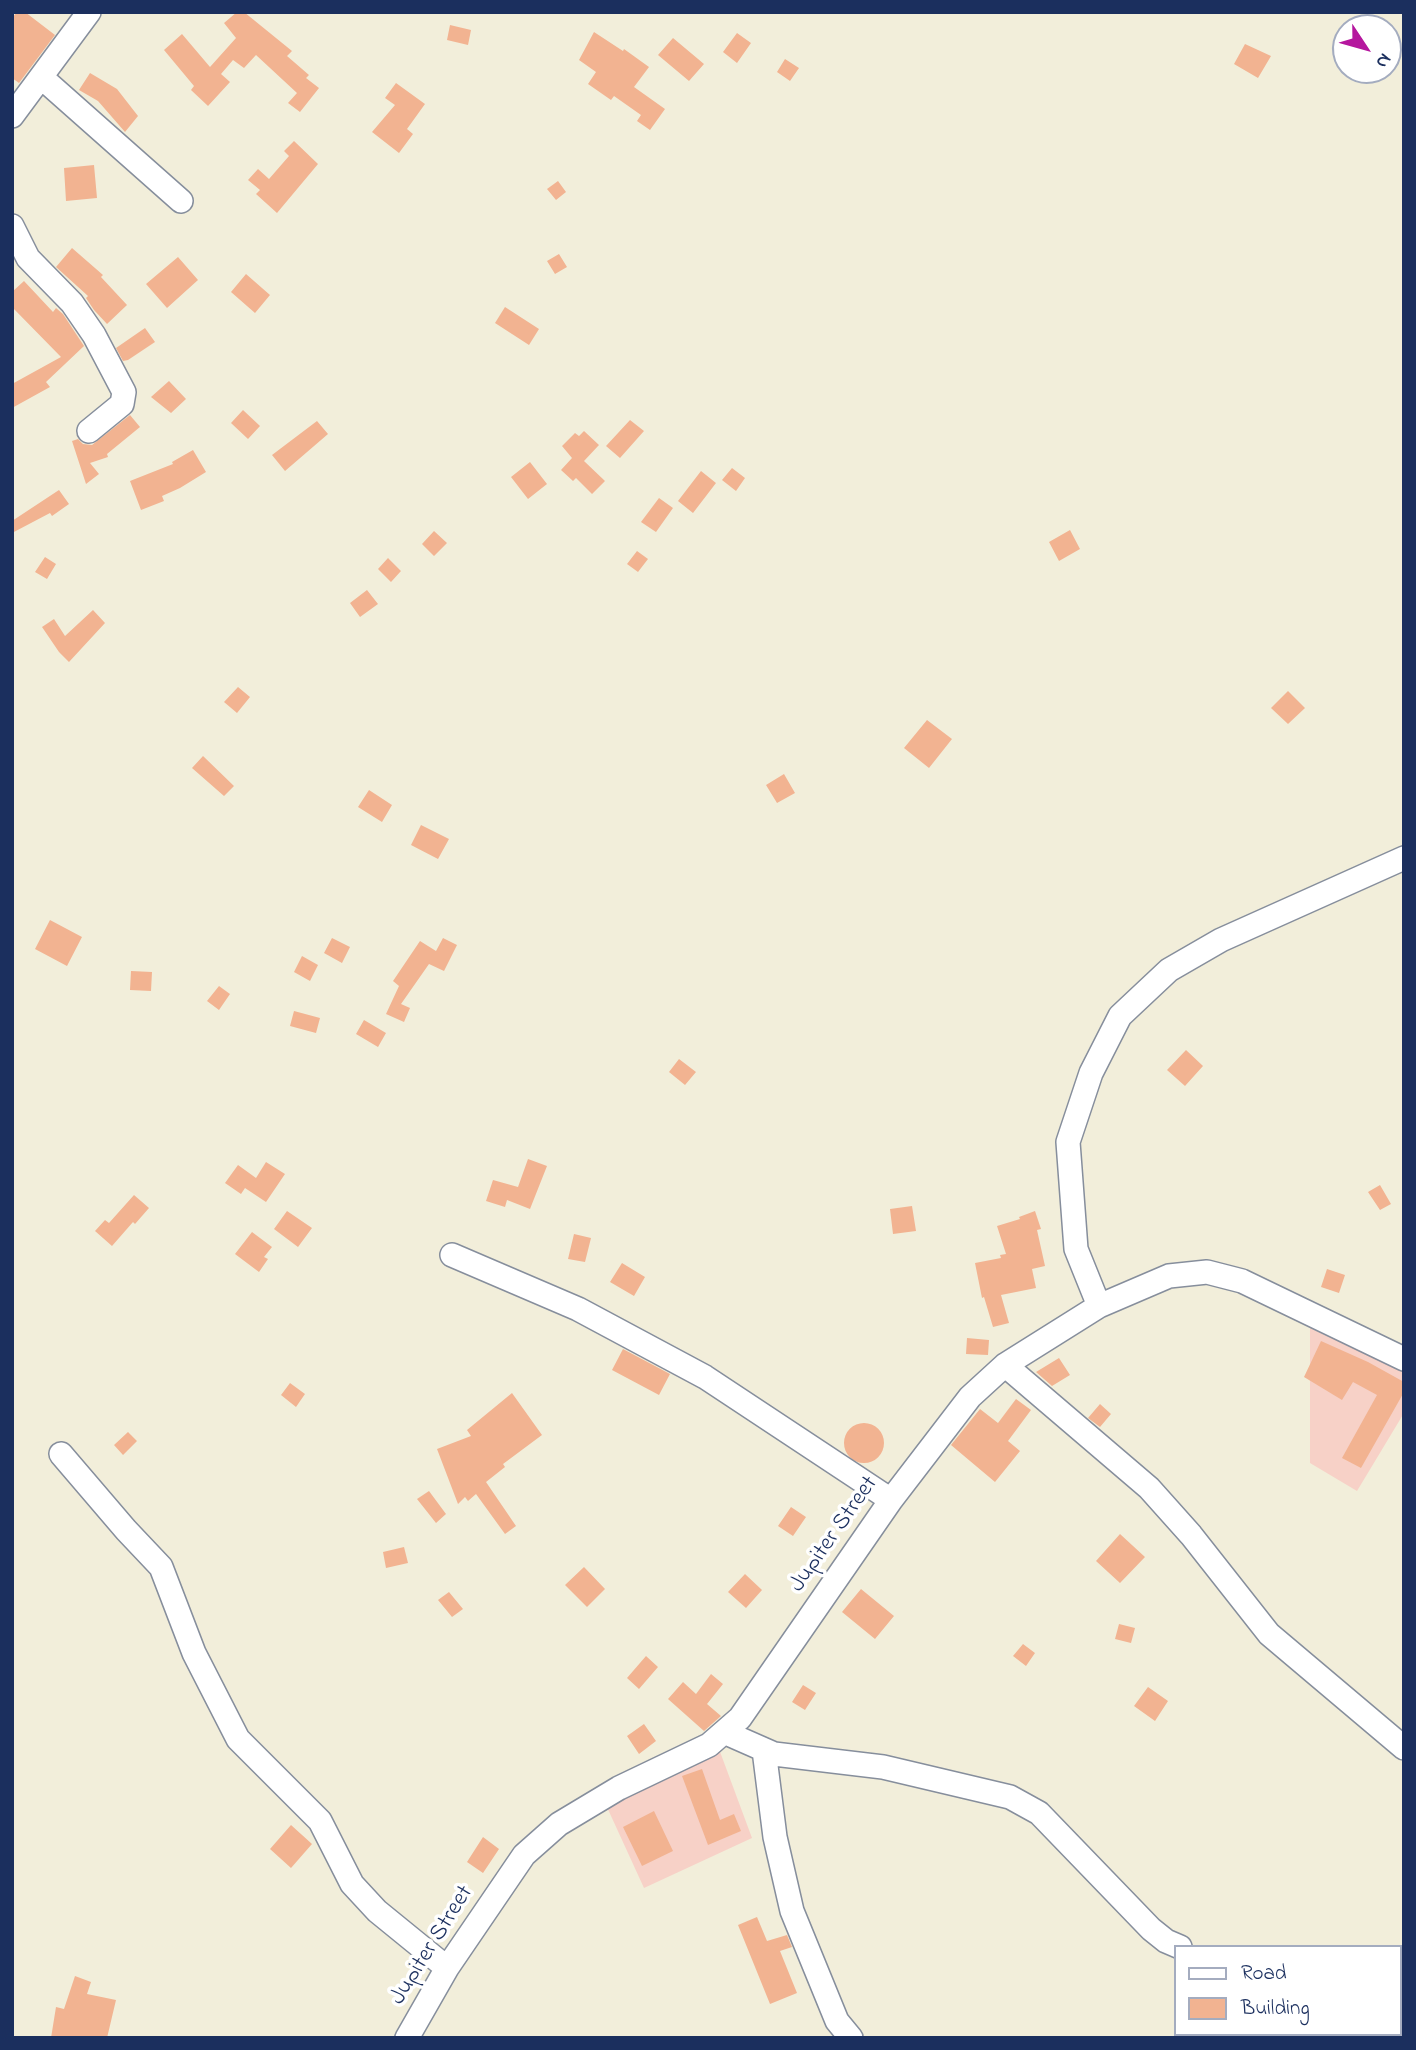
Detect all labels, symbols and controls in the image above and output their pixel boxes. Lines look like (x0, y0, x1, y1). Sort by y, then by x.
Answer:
north arrow (1332, 14, 1402, 84)
text: N (1368, 47, 1397, 74)
street label: Jupiter Street (784, 1471, 886, 1599)
street label: Jupiter Street (385, 1881, 481, 2011)
legend (1174, 1945, 1402, 2036)
text: Road (1241, 1959, 1287, 1989)
text: Building (1241, 1994, 1310, 2024)

